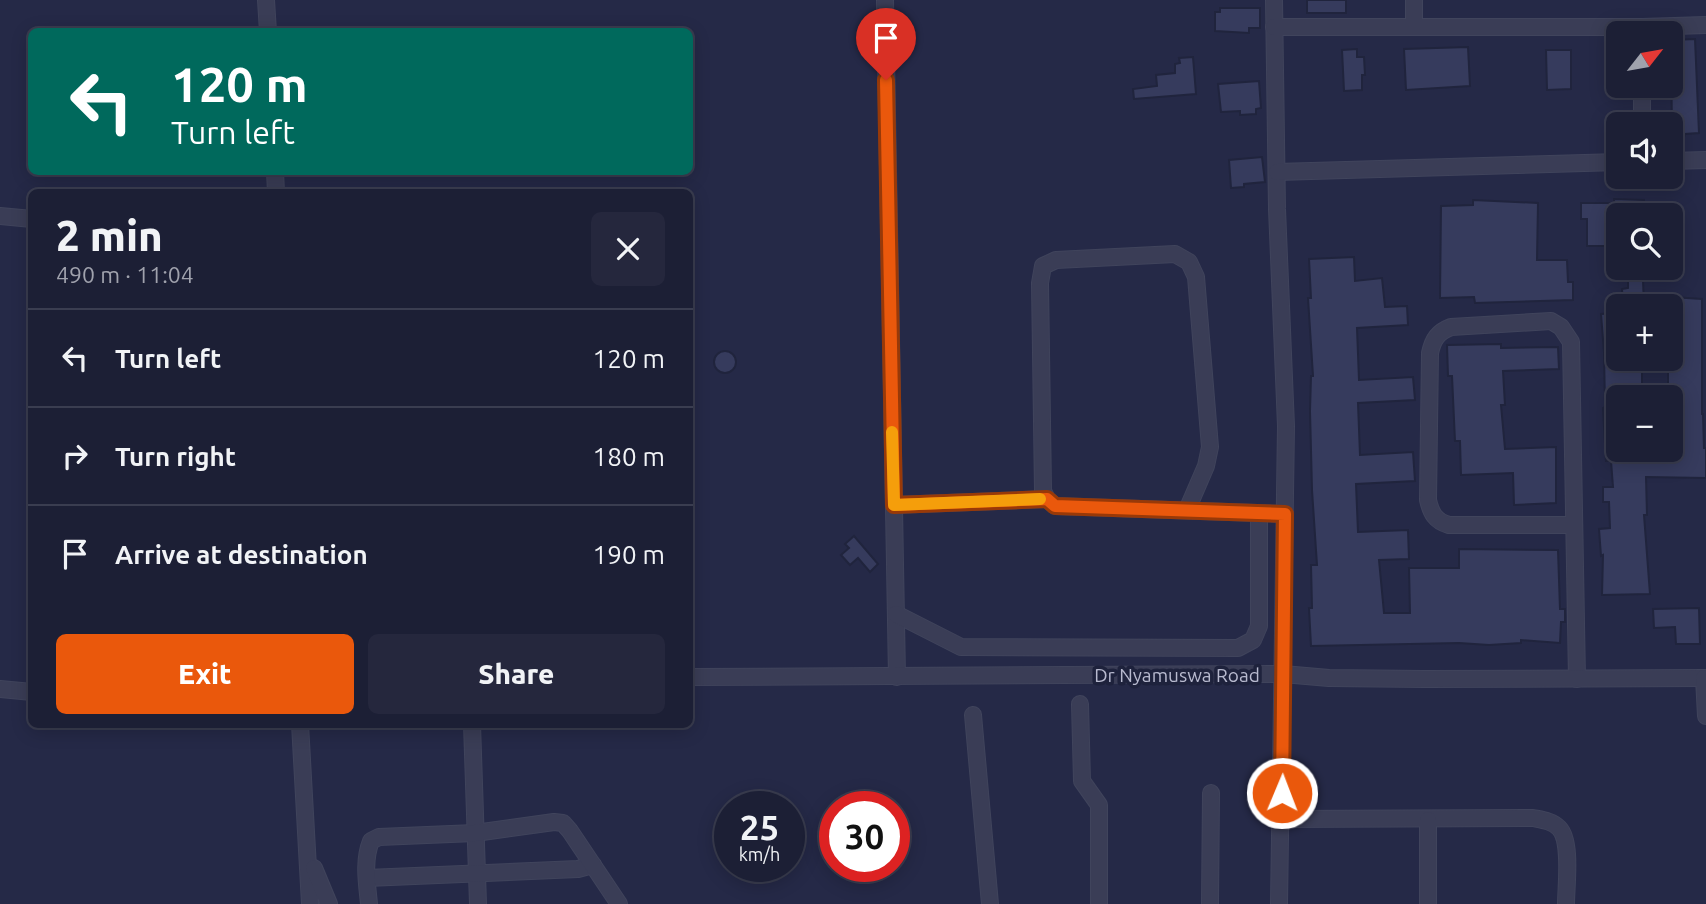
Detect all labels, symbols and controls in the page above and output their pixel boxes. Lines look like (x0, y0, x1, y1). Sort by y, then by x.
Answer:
pin (856, 8, 916, 80)
icon: arrive (867, 19, 905, 57)
north arrow (1606, 21, 1684, 98)
map controls (1606, 21, 1683, 462)
icon: left (56, 56, 147, 147)
text: 120 m (171, 56, 308, 111)
button: sound (1606, 112, 1683, 189)
text: Turn left (171, 114, 295, 150)
button: search (1606, 203, 1683, 280)
text: 2 min (56, 212, 163, 259)
button: close (591, 212, 665, 286)
text: 490 m · 11:04 (56, 262, 194, 287)
button: + (1606, 294, 1683, 371)
icon: left (56, 339, 94, 377)
text: Turn left (115, 344, 221, 373)
text: 120 m (593, 344, 665, 373)
button: − (1606, 385, 1683, 462)
icon: right (56, 437, 94, 475)
text: Turn right (115, 442, 236, 471)
text: 180 m (593, 442, 665, 471)
icon: arrive (56, 535, 94, 573)
text: Arrive at destination (115, 540, 368, 569)
text: 190 m (593, 540, 665, 569)
button: Exit (56, 634, 354, 714)
button: Share (368, 634, 665, 714)
street label: Dr Nyamuswa Road (1094, 664, 1260, 686)
position arrow (1245, 756, 1319, 830)
speed limit sign: 30 (819, 791, 910, 882)
text: 25 (740, 807, 779, 847)
text: km/h (739, 844, 780, 864)

